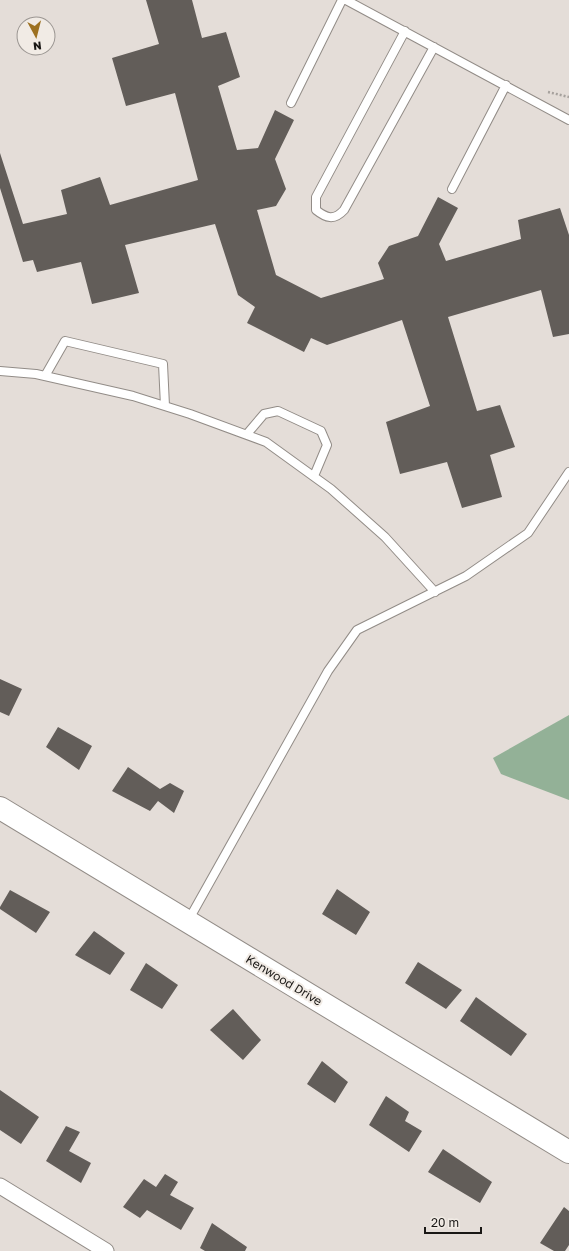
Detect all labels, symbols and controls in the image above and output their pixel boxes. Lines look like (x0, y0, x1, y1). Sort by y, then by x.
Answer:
north arrow (16, 16, 56, 56)
text: N (32, 39, 42, 53)
street label: Kenwood Drive (243, 951, 325, 1009)
scale bar (425, 1209, 481, 1235)
text: 20 m (431, 1215, 459, 1230)

